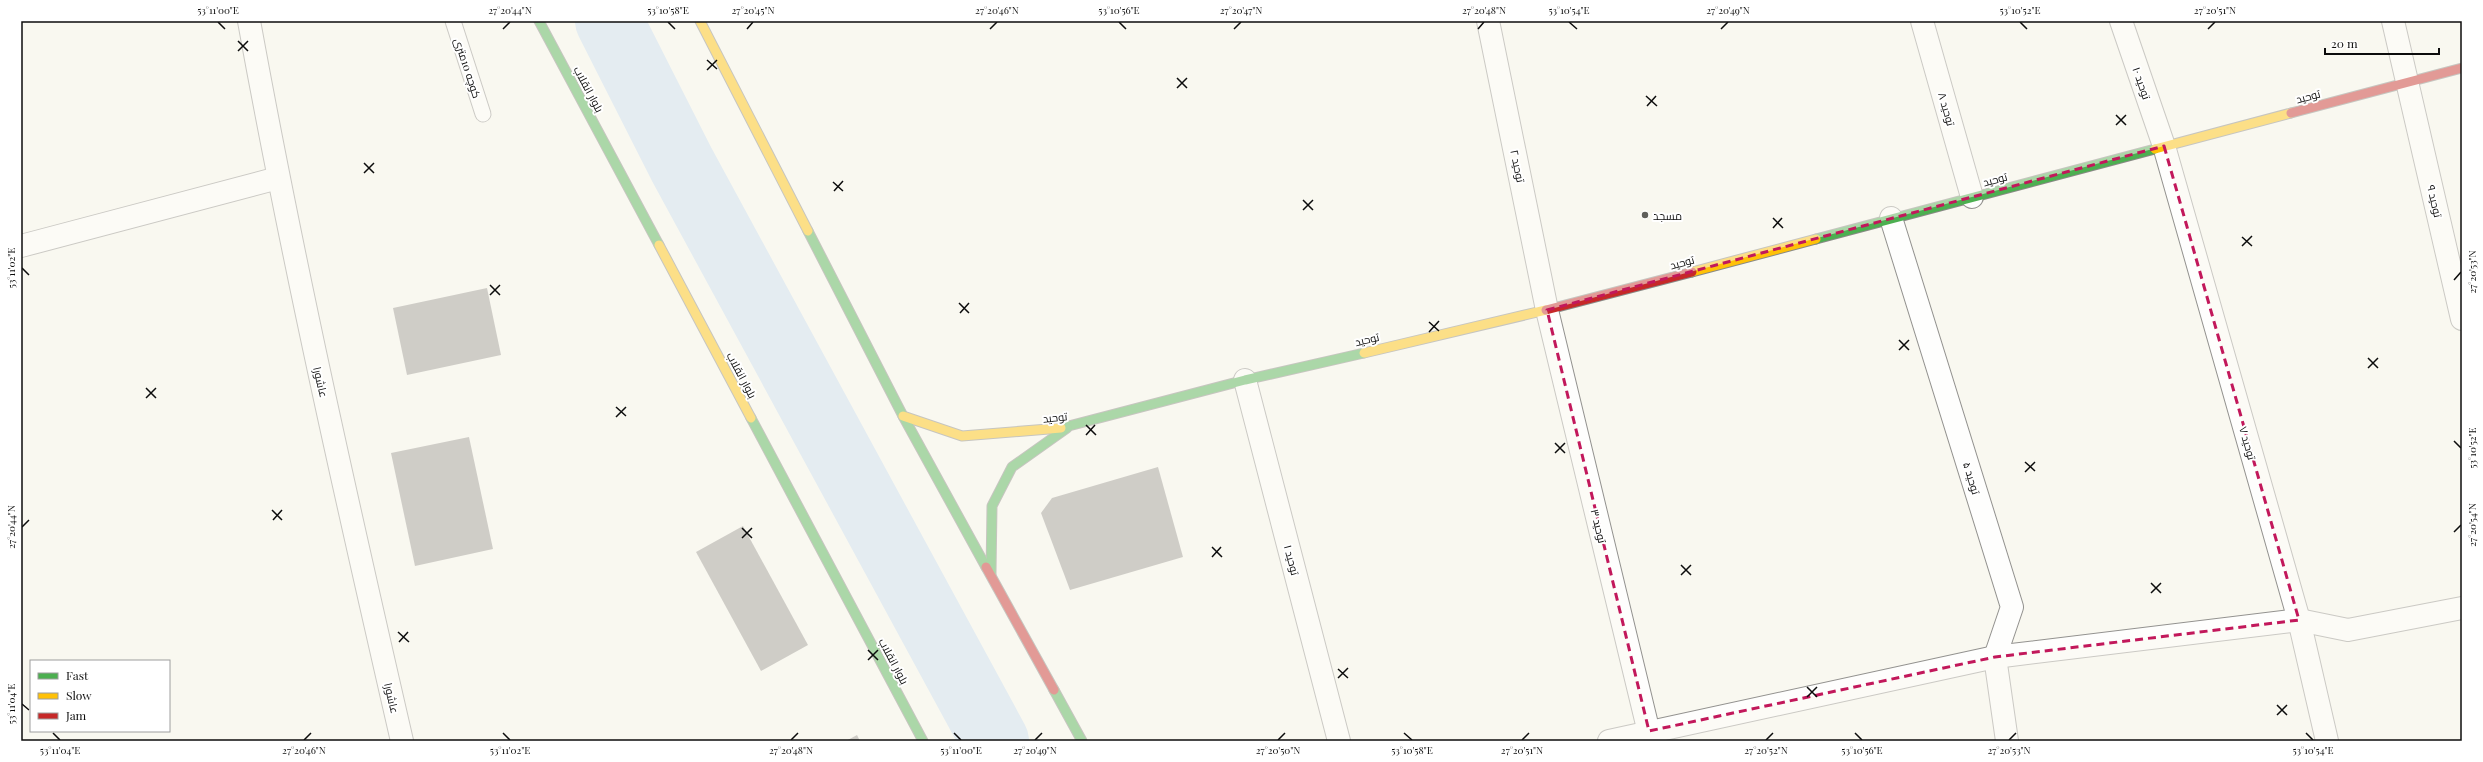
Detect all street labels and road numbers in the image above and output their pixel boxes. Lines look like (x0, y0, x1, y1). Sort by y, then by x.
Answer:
street label: کوچه 10متری (451, 36, 485, 100)
street label: بلوار انقلاب (571, 63, 607, 115)
street label: توحید ۱۰ (2129, 65, 2155, 101)
street label: توحید (2294, 86, 2322, 106)
street label: توحید ۸ (1935, 91, 1959, 128)
street label: توحید ۲ (1507, 148, 1529, 184)
street label: توحید (1981, 169, 2009, 189)
street label: توحید ۹ (2424, 183, 2446, 219)
street label: توحید (1668, 252, 1696, 272)
street label: توحید (1353, 329, 1381, 349)
street label: بلوار انقلاب (724, 349, 760, 401)
street label: عاشورا (310, 365, 332, 399)
street label: توحید (1042, 408, 1068, 426)
street label: توحید ۷ (2236, 425, 2260, 462)
street label: توحید ۵ (1960, 460, 1984, 496)
street label: توحید ۳ (1588, 507, 1610, 545)
street label: توحید ۱ (1281, 543, 1303, 577)
street label: بلوار انقلاب (876, 635, 912, 687)
street label: عاشورا (381, 681, 403, 715)

